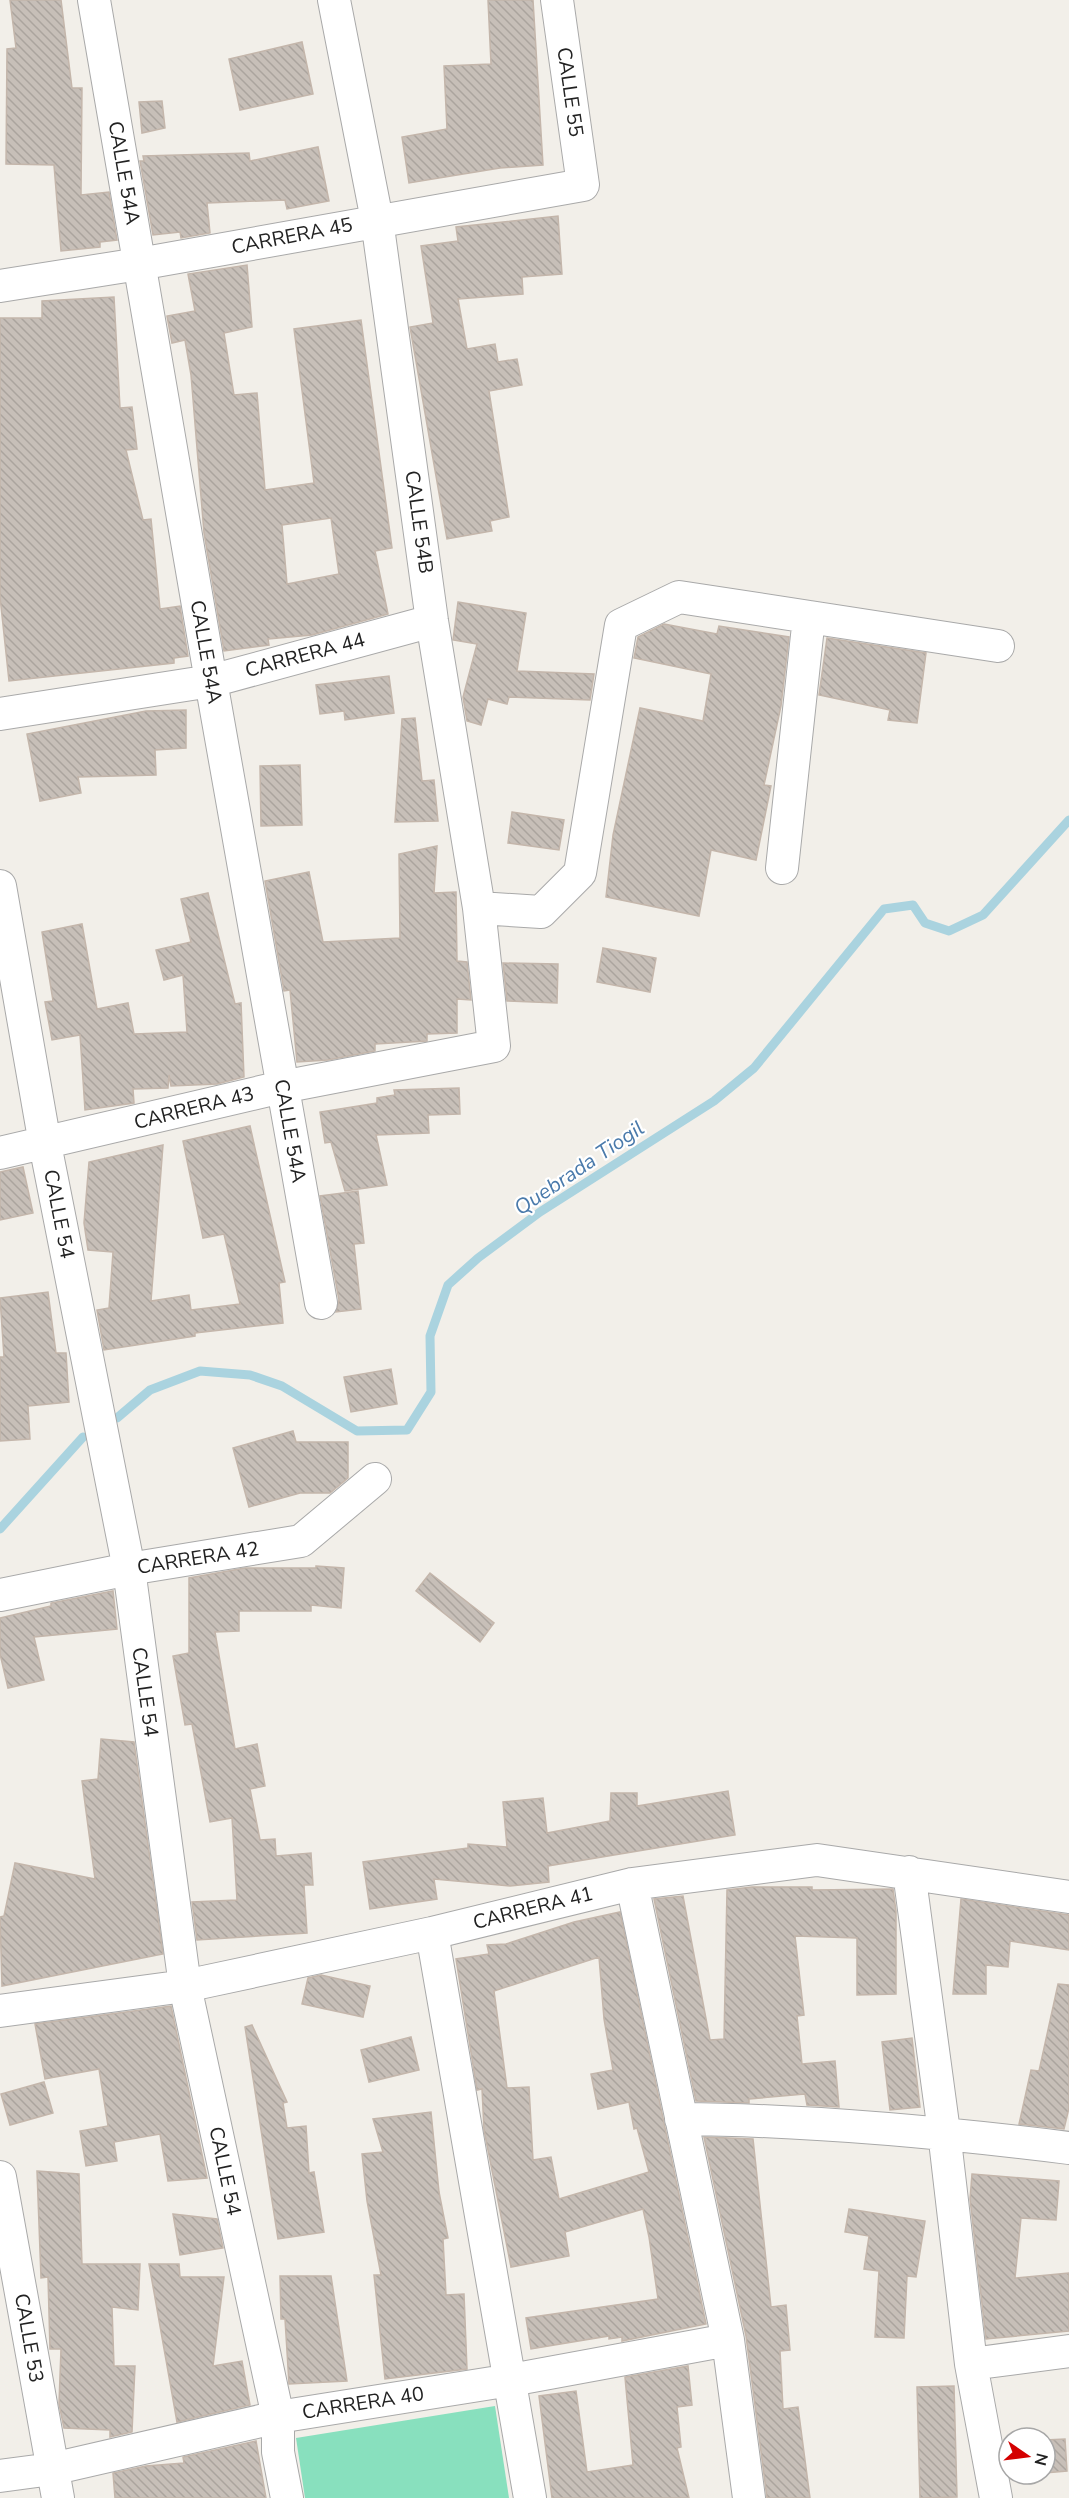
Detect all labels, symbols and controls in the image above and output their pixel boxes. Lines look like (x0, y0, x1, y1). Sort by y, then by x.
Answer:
street label: CALLE 55 (550, 45, 590, 139)
street label: CALLE 54A (102, 119, 146, 227)
street label: CARRERA 45 (229, 211, 355, 261)
street label: CALLE 54B (398, 469, 440, 575)
street label: CALLE 54A (184, 598, 228, 706)
street label: CARRERA 44 (242, 626, 368, 684)
street label: CALLE 54A (268, 1077, 312, 1185)
street label: CARRERA 43 (131, 1080, 257, 1136)
water label: Quebrada Tiogil (508, 1114, 650, 1222)
street label: CALLE 54 (37, 1167, 81, 1261)
street label: CARRERA 42 (135, 1535, 261, 1581)
street label: CALLE 54 (125, 1645, 165, 1739)
street label: CARRERA 41 (470, 1880, 596, 1936)
street label: CALLE 54 (202, 2124, 248, 2218)
street label: CALLE 53 (8, 2291, 50, 2385)
street label: CARRERA 40 (300, 2380, 426, 2426)
north arrow (997, 2426, 1057, 2486)
text: N (1028, 2451, 1053, 2468)

